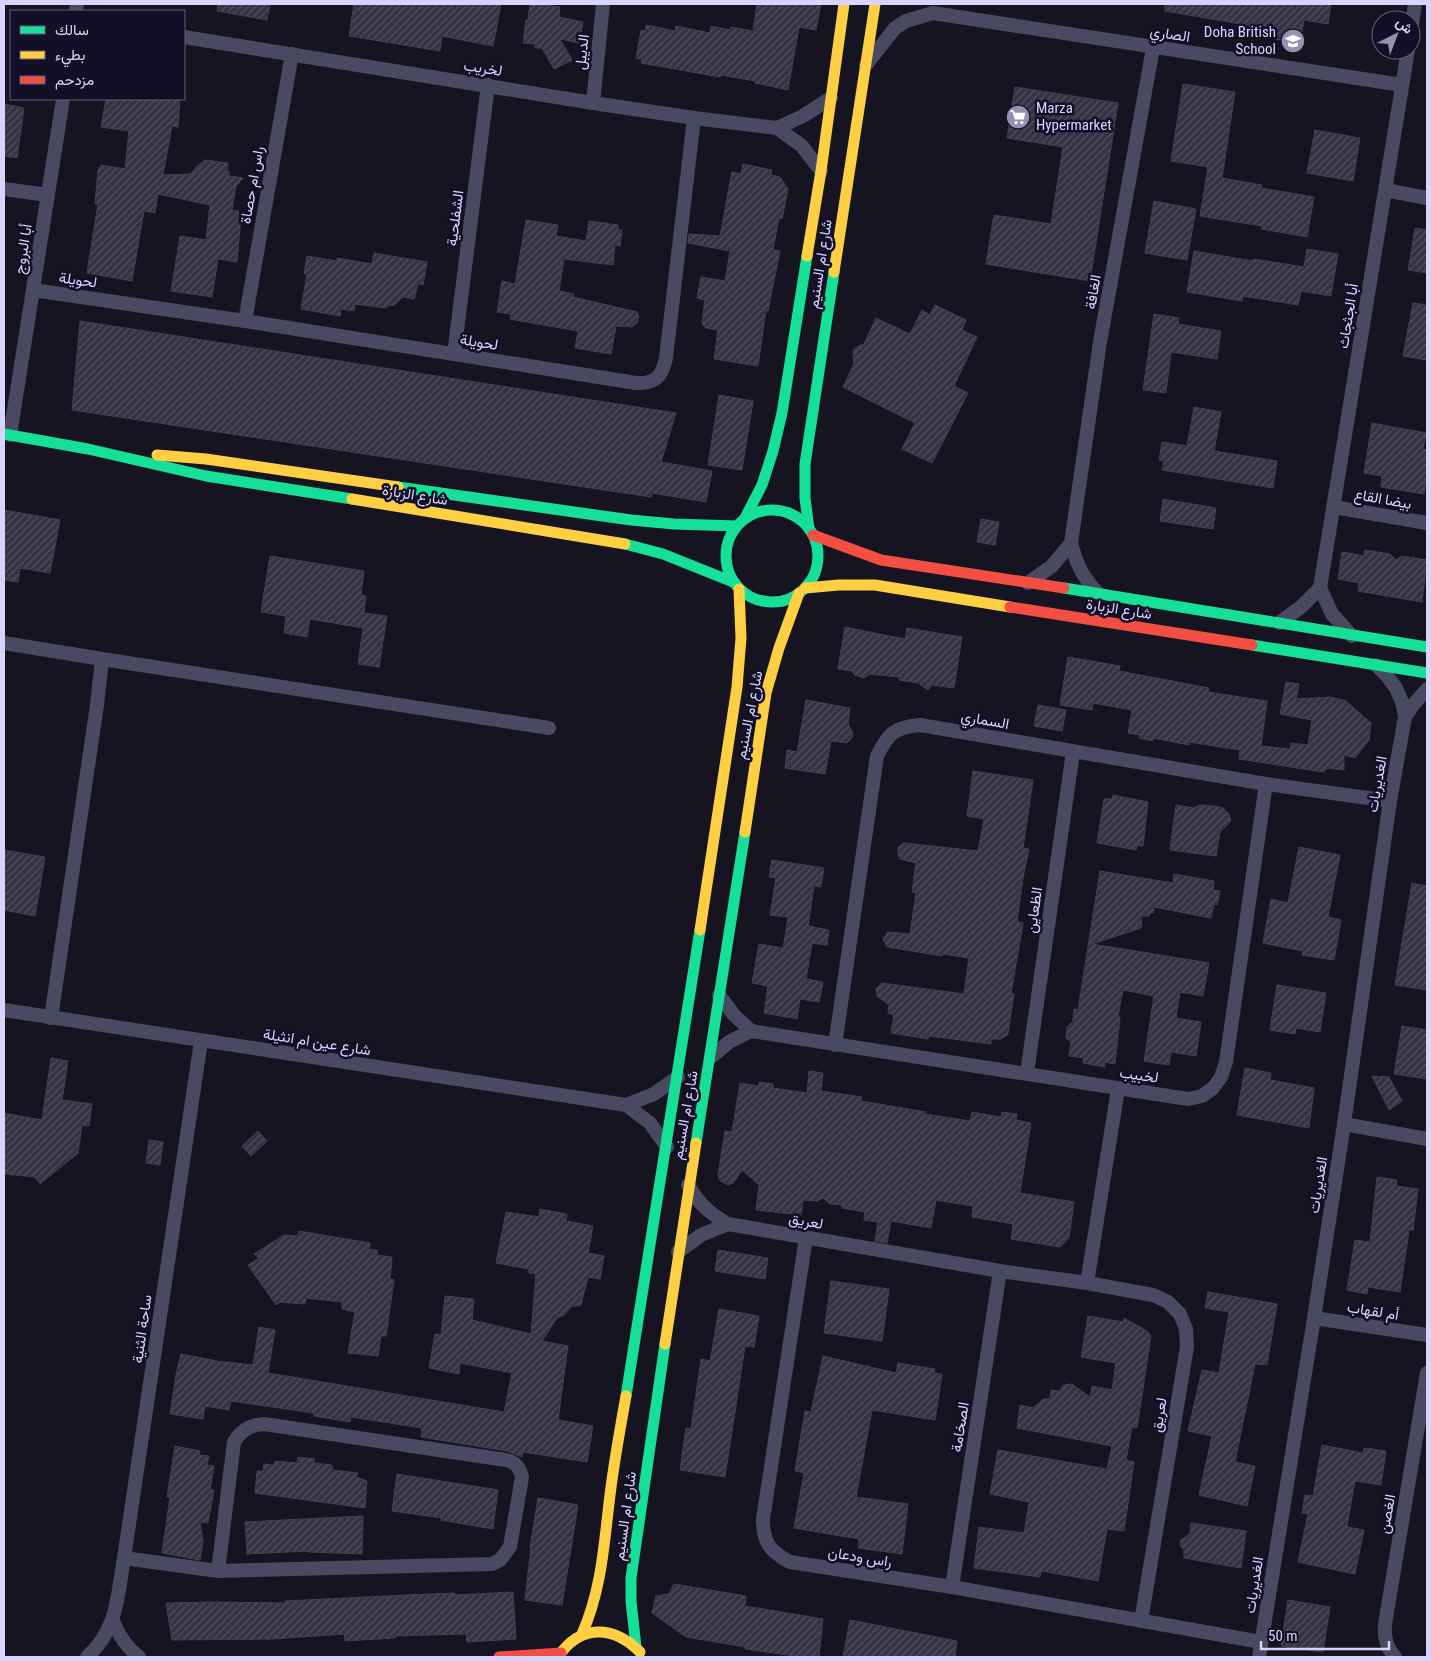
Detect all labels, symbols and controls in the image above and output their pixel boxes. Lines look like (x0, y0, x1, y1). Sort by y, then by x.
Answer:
legend (10, 10, 185, 100)
north arrow (1371, 10, 1421, 60)
text: ش (1392, 14, 1416, 38)
text: سالك (55, 21, 89, 39)
street label: الصاري (1148, 22, 1191, 50)
place label: Doha British School (1204, 23, 1276, 58)
school or university icon: Doha British School (1280, 28, 1306, 54)
street label: الديبل (571, 33, 593, 71)
text: بطيء (55, 46, 85, 68)
street label: لخريب (462, 56, 504, 80)
text: مزدحم (55, 71, 94, 90)
place label: Marza Hypermarket (1036, 99, 1112, 134)
supermarket icon: Marza Hypermarket (1005, 104, 1031, 130)
street label: راس ام حصاة (236, 145, 269, 225)
street label: الشفلحية (443, 189, 467, 247)
street label: شارع ام السنيم (804, 218, 838, 310)
street label: أبا البروج (10, 222, 38, 276)
street label: لحويلة (58, 268, 98, 292)
street label: الغافة (1081, 273, 1105, 311)
street label: أبا الجثجاث (1334, 282, 1362, 350)
street label: لحويلة (459, 330, 499, 354)
street label: شارع الزبارة (381, 481, 449, 511)
street label: بيضا القاع (1353, 485, 1413, 515)
street label: شارع الزبارة (1085, 595, 1153, 625)
street label: شارع ام السنيم (732, 669, 768, 761)
street label: السماري (959, 707, 1011, 737)
street label: الغديريات (1363, 754, 1391, 814)
street label: الظعاين (1022, 886, 1047, 934)
street label: شارع عين ام انثيلة (262, 1025, 372, 1061)
street label: لخبيب (1118, 1063, 1160, 1087)
street label: شارع ام السنيم (668, 1069, 704, 1161)
street label: الغديريات (1305, 1155, 1331, 1215)
street label: لعريق (787, 1209, 825, 1234)
street label: ساحة الثنية (128, 1294, 156, 1364)
street label: أم لقهاب (1346, 1298, 1401, 1325)
street label: لعريق (1147, 1396, 1172, 1434)
street label: الصخامة (947, 1401, 973, 1453)
street label: شارع ام السنيم (610, 1470, 642, 1562)
street label: الغصن (1375, 1493, 1400, 1535)
street label: راس ودعان (827, 1543, 893, 1572)
street label: الغديريات (1241, 1555, 1267, 1615)
scale bar (1261, 1618, 1388, 1650)
text: 50 m (1268, 1627, 1298, 1645)

